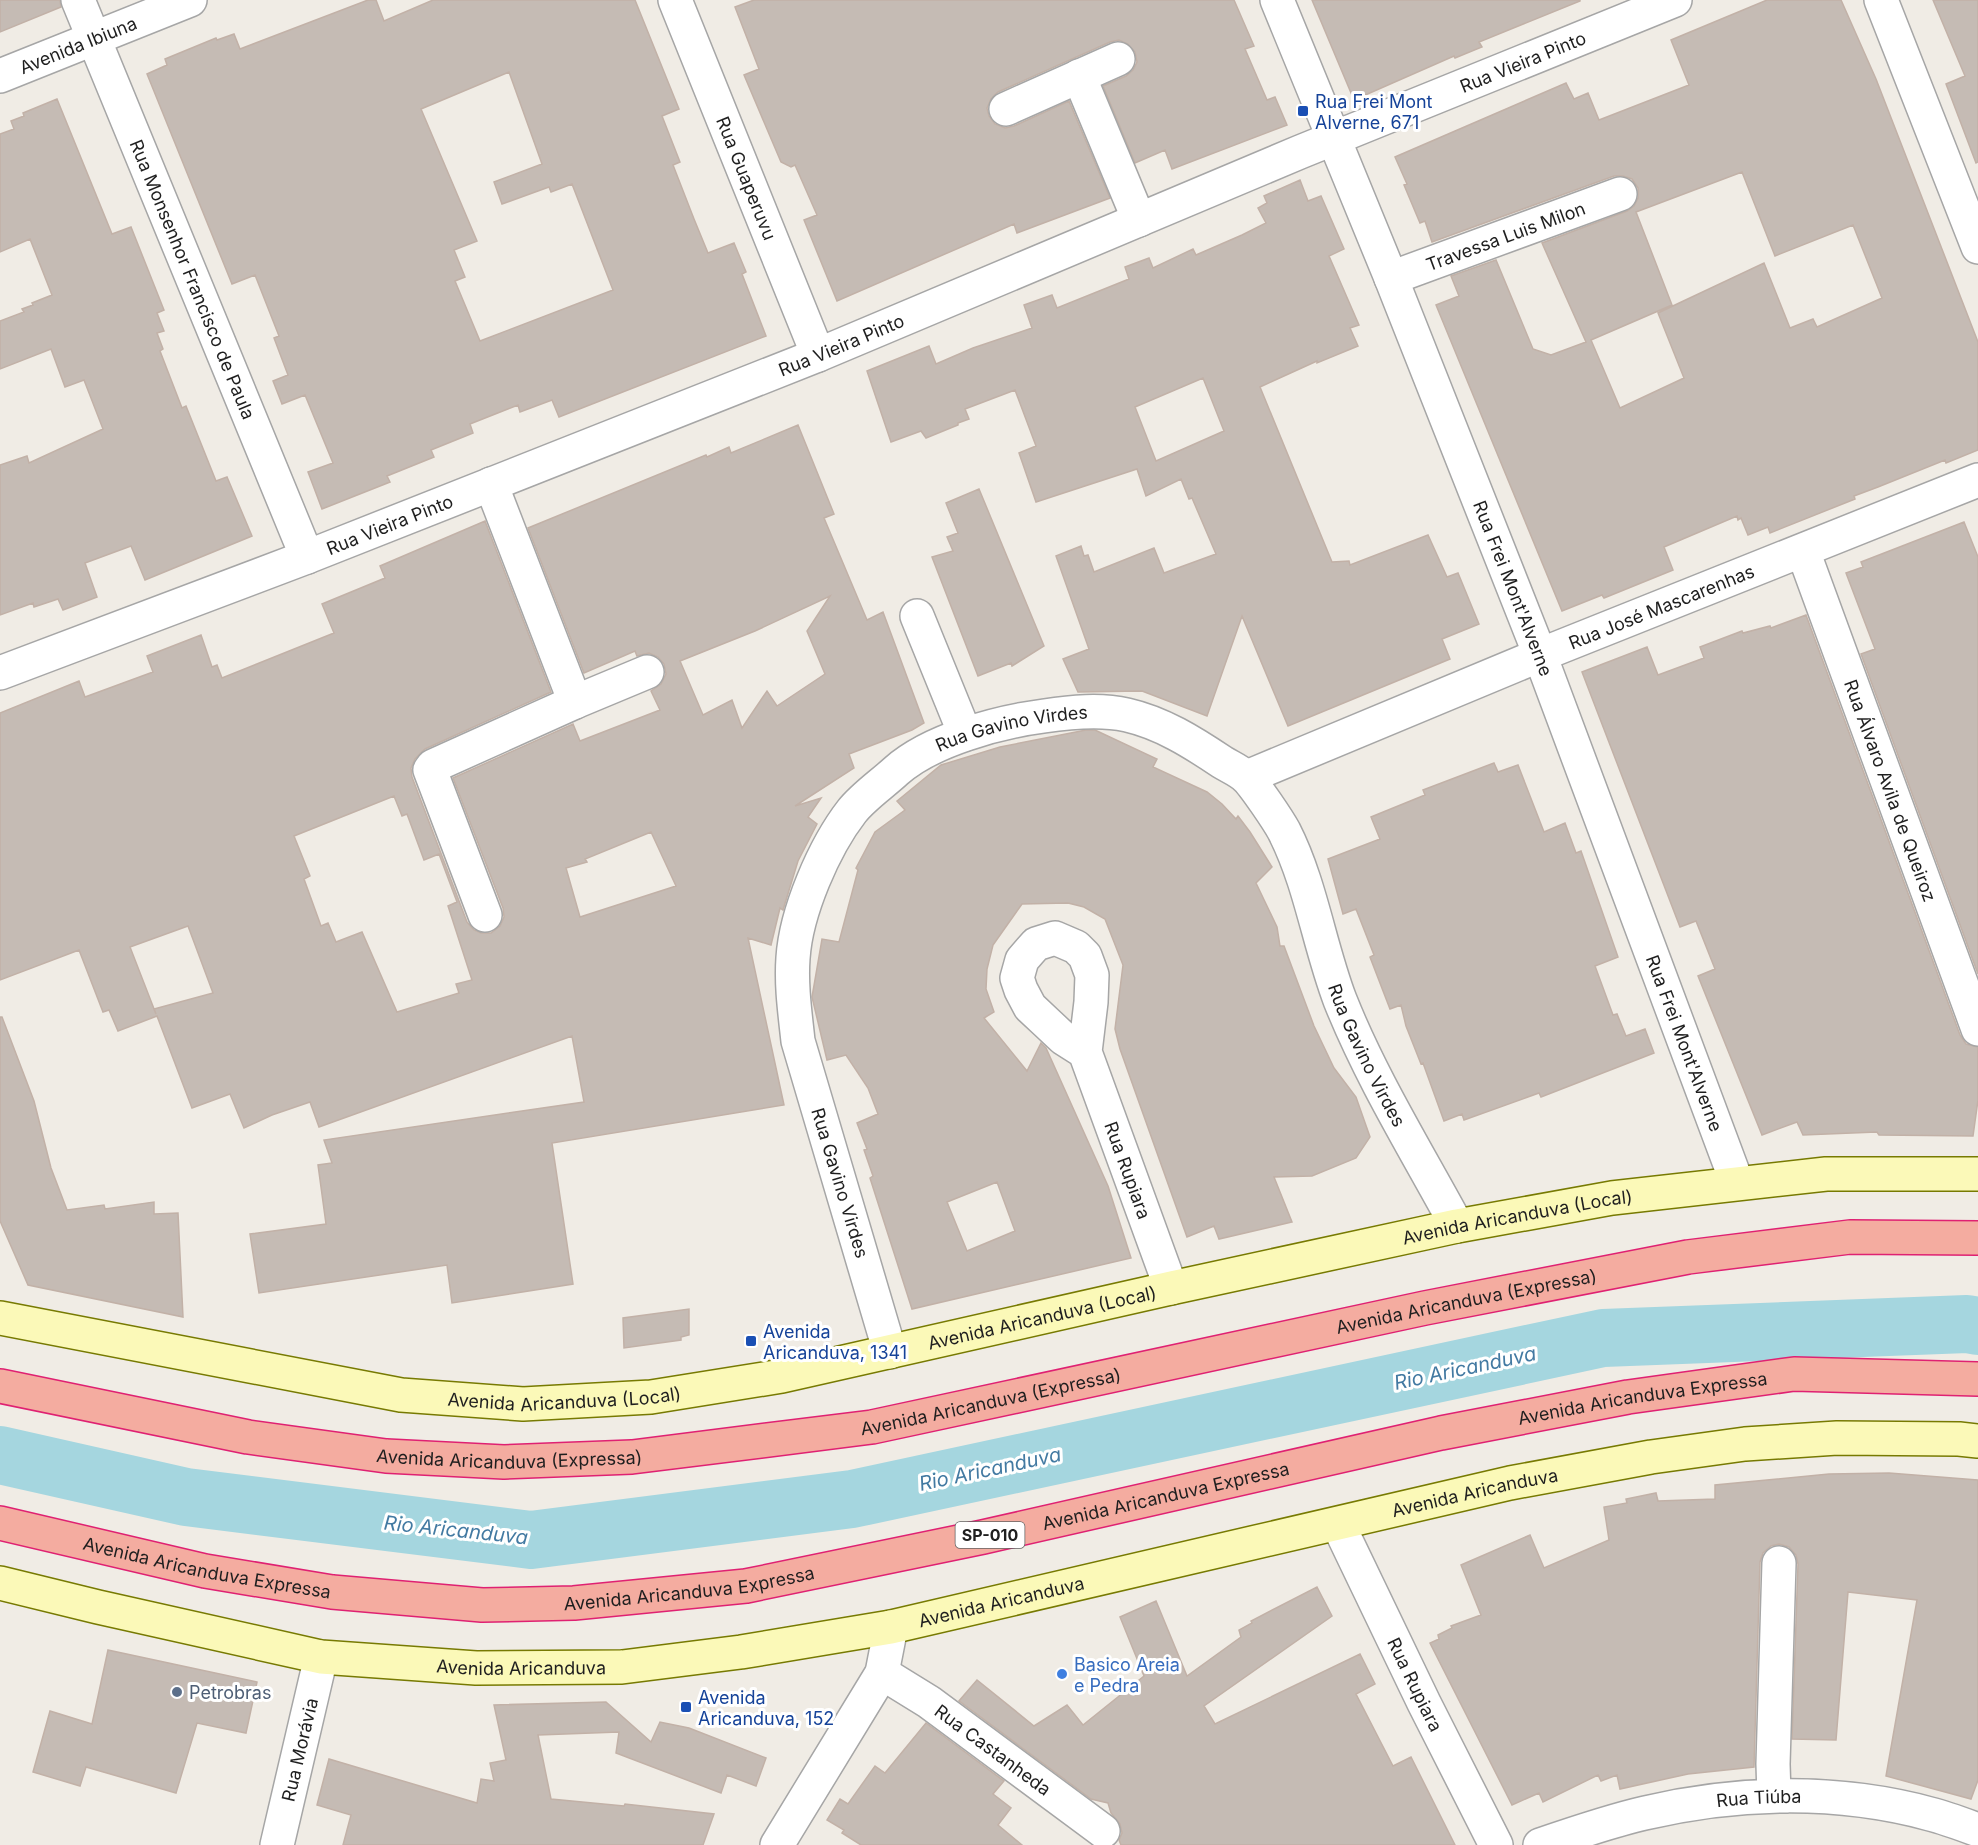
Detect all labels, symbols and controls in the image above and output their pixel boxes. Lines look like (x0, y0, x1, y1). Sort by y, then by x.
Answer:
street label: Avenida Ibiuna (16, 12, 140, 78)
street label: Rua Vieira Pinto (1457, 27, 1589, 97)
place label: Rua Frei Mont Alverne, 671 (1315, 91, 1433, 133)
marker: Rua Frei Mont Alverne, 671 (1296, 104, 1310, 118)
street label: Rua Guaperuvu (712, 113, 781, 243)
street label: Rua Monsenhor Francisco de Paula (126, 136, 260, 422)
street label: Travessa Luis Milon (1423, 197, 1588, 275)
street label: Rua Vieira Pinto (775, 309, 907, 380)
street label: Rua Vieira Pinto (323, 490, 456, 559)
street label: Rua Frei Mont'Alverne (1469, 497, 1557, 679)
street label: Rua José Mascarenhas (1565, 560, 1757, 653)
street label: Rua Álvaro Avila de Queiroz (1840, 677, 1941, 904)
street label: Rua Gavino Virdes (932, 701, 1088, 755)
street label: Rua Frei Mont'Alverne (1642, 952, 1727, 1134)
street label: Rua Gavino Virdes (1324, 981, 1410, 1130)
street label: Rua Gavino Virdes (807, 1105, 873, 1261)
street label: Rua Rupiara (1101, 1119, 1155, 1222)
street label: Avenida Aricanduva (Local) (1400, 1185, 1633, 1248)
street label: Avenida Aricanduva (Expressa) (1334, 1264, 1598, 1337)
street label: Avenida Aricanduva (Local) (926, 1281, 1158, 1353)
place label: Avenida Aricanduva, 1341 (763, 1321, 907, 1363)
marker: Avenida Aricanduva, 1341 (744, 1334, 758, 1348)
water label: Rio Aricanduva (1392, 1341, 1538, 1395)
street label: Avenida Aricanduva (Expressa) (859, 1363, 1123, 1439)
street label: Avenida Aricanduva Expressa (1516, 1367, 1769, 1428)
street label: Avenida Aricanduva (Local) (447, 1382, 682, 1415)
water label: Rio Aricanduva (917, 1442, 1063, 1496)
street label: Avenida Aricanduva (Expressa) (375, 1444, 643, 1473)
street label: Avenida Aricanduva Expressa (1040, 1457, 1291, 1534)
street label: Avenida Aricanduva (1390, 1464, 1560, 1521)
water label: Rio Aricanduva (383, 1511, 529, 1549)
road number: SP-010 (956, 1522, 1024, 1548)
street label: Avenida Aricanduva Expressa (81, 1532, 333, 1602)
street label: Avenida Aricanduva Expressa (564, 1562, 816, 1614)
street label: Avenida Aricanduva (916, 1572, 1086, 1631)
street label: Rua Rupiara (1384, 1634, 1447, 1735)
place label: Basico Areia e Pedra (1074, 1654, 1180, 1696)
street label: Avenida Aricanduva (436, 1655, 606, 1679)
marker: Basico Areia e Pedra (1055, 1667, 1069, 1681)
place label: Petrobras (189, 1682, 271, 1703)
marker: Petrobras (170, 1685, 184, 1699)
place label: Avenida Aricanduva, 152 (698, 1687, 834, 1729)
street label: Rua Morávia (277, 1696, 322, 1803)
marker: Avenida Aricanduva, 152 (679, 1700, 693, 1714)
street label: Rua Castanheda (931, 1700, 1055, 1799)
street label: Rua Tiúba (1715, 1785, 1802, 1811)

